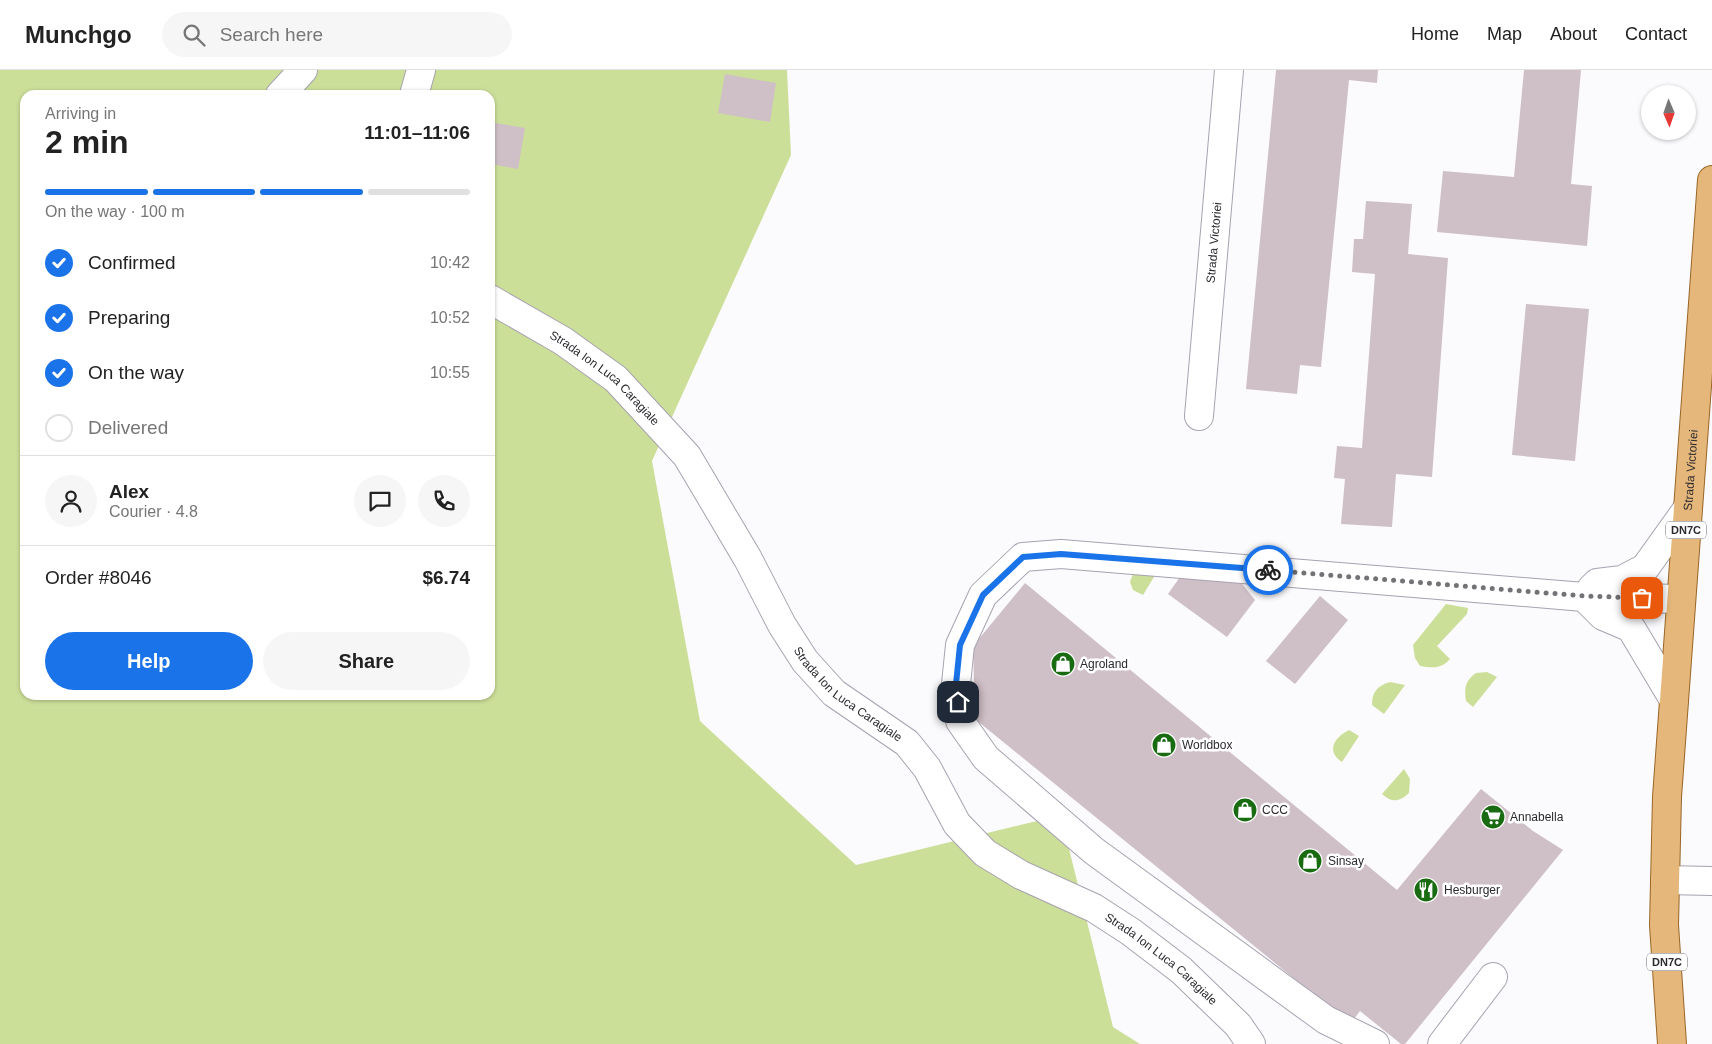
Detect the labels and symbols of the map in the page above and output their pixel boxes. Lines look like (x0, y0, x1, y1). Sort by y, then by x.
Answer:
north arrow (1641, 85, 1696, 140)
street label: Strada Victoriei (1204, 202, 1225, 284)
street label: Strada Ion Luca Caragiale (547, 328, 662, 428)
street label: Strada Victoriei (1681, 429, 1701, 511)
road number: DN7C (1666, 522, 1706, 538)
courier (1243, 545, 1293, 595)
pin (1621, 577, 1663, 619)
street label: Strada Ion Luca Caragiale (791, 644, 905, 745)
shop icon: Agroland (1050, 651, 1076, 677)
place label: Agroland (1080, 657, 1128, 671)
pin (937, 681, 979, 723)
shop icon: Worldbox (1151, 732, 1177, 758)
place label: Worldbox (1182, 738, 1232, 752)
shop icon: CCC (1232, 797, 1258, 823)
place label: CCC (1262, 803, 1288, 817)
supermarket icon: Annabella (1480, 804, 1506, 830)
place label: Annabella (1510, 810, 1564, 824)
shop icon: Sinsay (1297, 848, 1323, 874)
place label: Sinsay (1328, 854, 1364, 868)
restaurant icon: Hesburger (1413, 877, 1439, 903)
place label: Hesburger (1444, 883, 1500, 897)
street label: Strada Ion Luca Caragiale (1102, 910, 1220, 1008)
road number: DN7C (1647, 954, 1687, 970)

